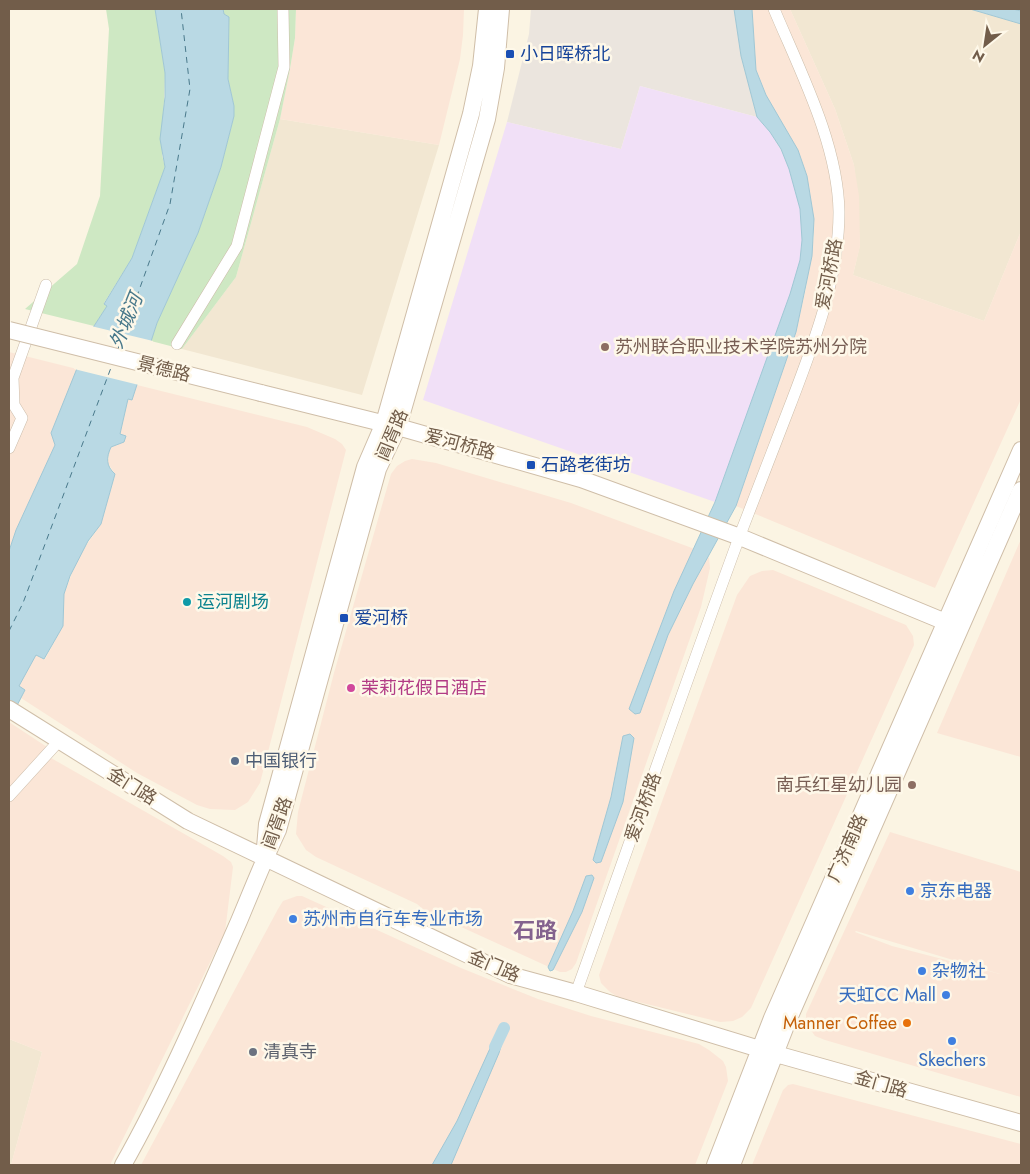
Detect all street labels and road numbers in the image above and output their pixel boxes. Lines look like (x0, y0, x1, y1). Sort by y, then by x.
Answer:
street label: 爱河桥路 (809, 236, 849, 312)
street label: 景德路 (135, 350, 193, 388)
street label: 阊胥路 (369, 405, 415, 465)
street label: 爱河桥路 (422, 422, 498, 466)
street label: 金门路 (102, 761, 162, 811)
street label: 爱河桥路 (618, 769, 668, 845)
street label: 阊胥路 (256, 793, 298, 853)
street label: 广济南路 (820, 810, 874, 886)
street label: 金门路 (464, 943, 524, 989)
street label: 金门路 (851, 1064, 911, 1104)

